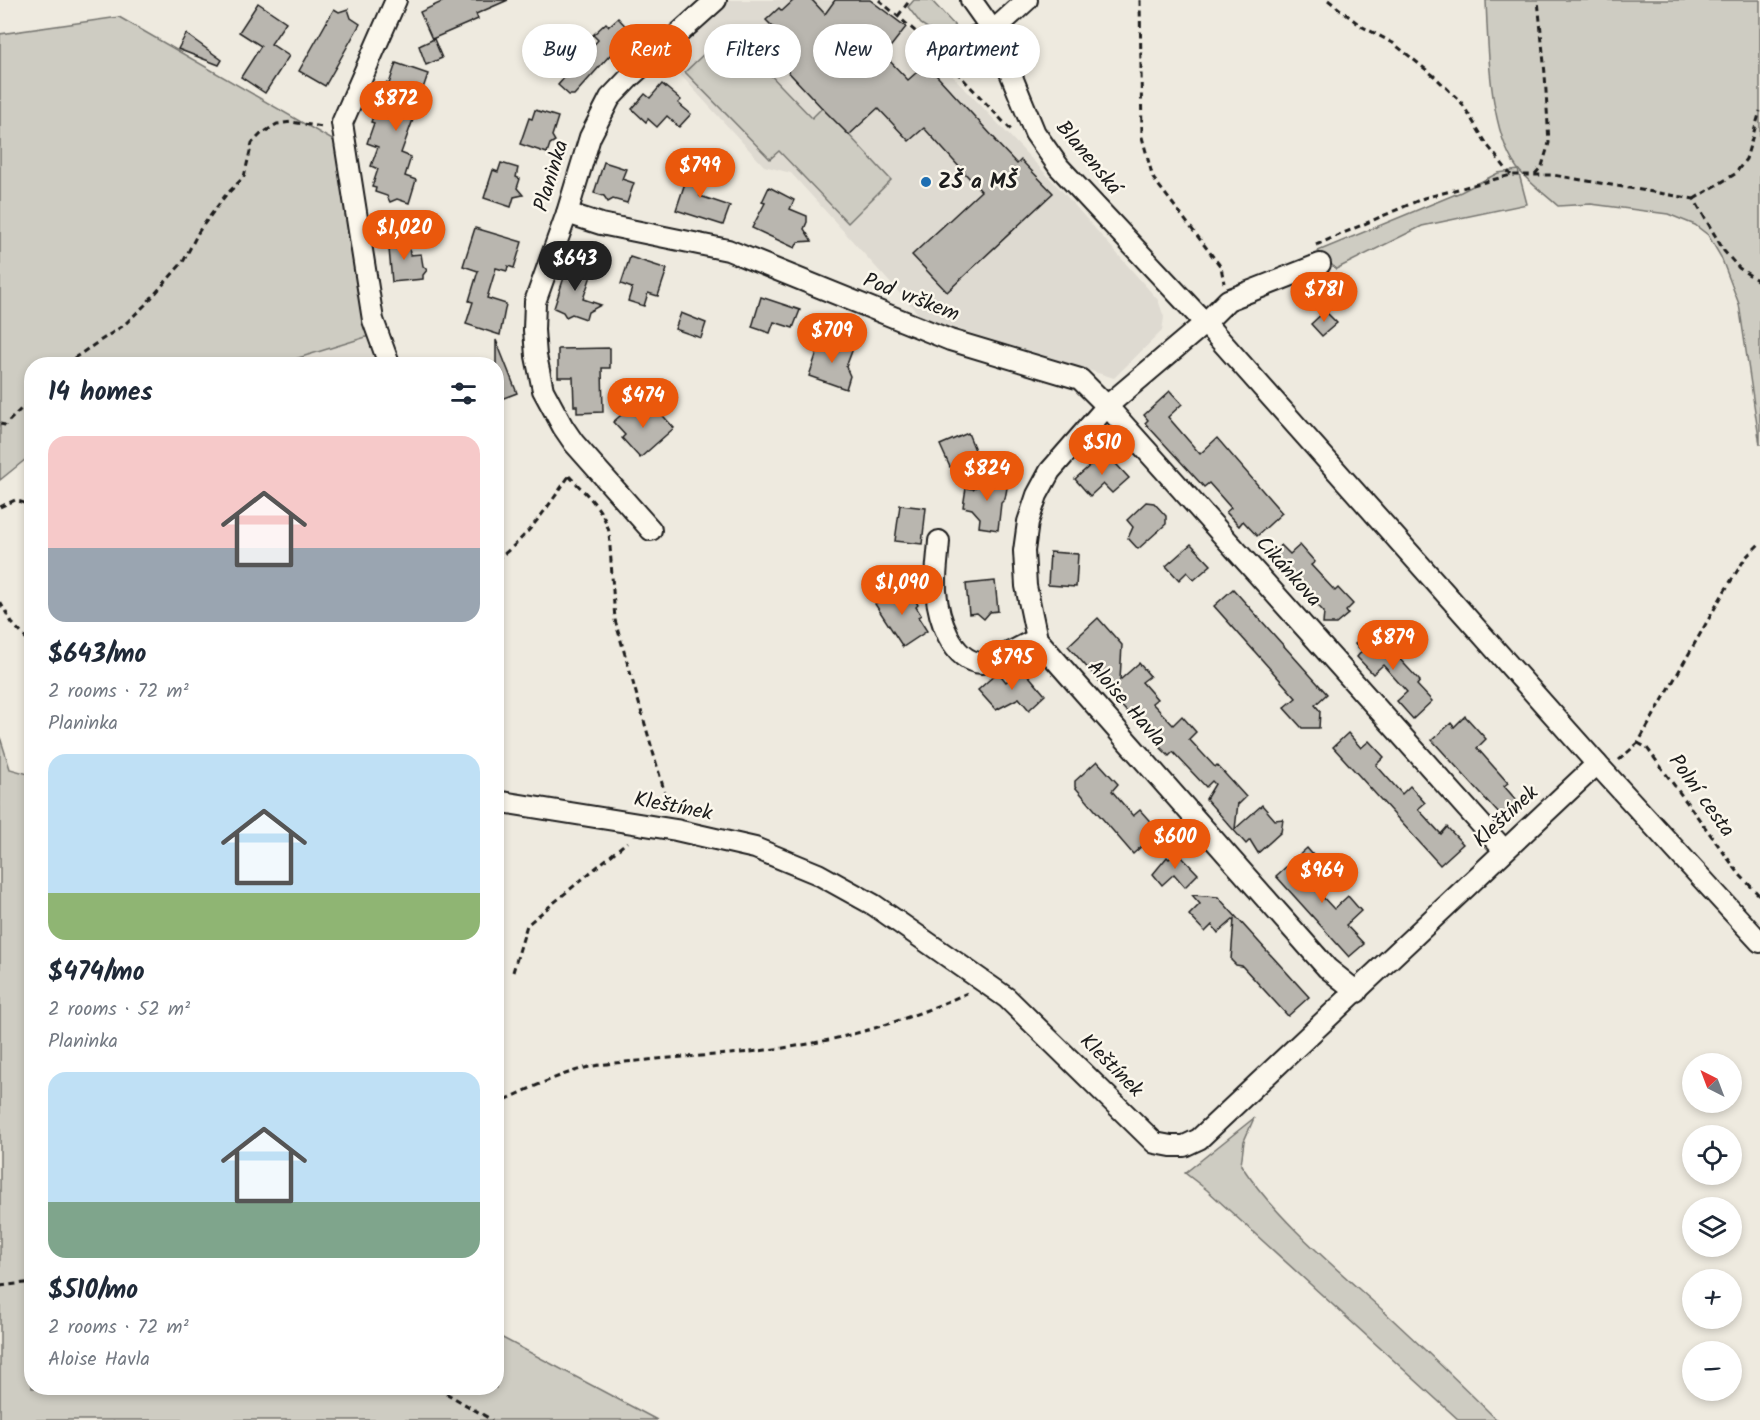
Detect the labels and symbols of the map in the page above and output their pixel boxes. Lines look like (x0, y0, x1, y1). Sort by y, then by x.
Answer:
pin: $872 (360, 81, 432, 132)
street label: Blanenská (1047, 113, 1131, 204)
street label: Planinka (525, 136, 579, 216)
pin: $799 (664, 148, 736, 199)
place label: ZŠ a MŠ (938, 166, 1019, 199)
marker: ZŠ a MŠ (919, 175, 933, 189)
pin: $1,020 (355, 210, 453, 261)
pin: $643 (539, 241, 611, 292)
street label: Pod vrškem (858, 265, 964, 331)
pin: $781 (1288, 272, 1360, 323)
pin: $709 (796, 313, 868, 364)
pin: $474 (607, 378, 679, 429)
pin: $510 (1066, 425, 1138, 476)
pin: $824 (951, 451, 1023, 502)
street label: Cikánkova (1247, 529, 1329, 615)
pin: $1,090 (853, 565, 951, 616)
pin: $879 (1357, 620, 1429, 671)
pin: $795 (976, 640, 1048, 691)
street label: Aloise Havla (1078, 653, 1174, 755)
street label: Polní cesta (1659, 747, 1743, 845)
street label: Kleštínek (1466, 778, 1546, 856)
street label: Kleštínek (631, 783, 715, 831)
pin: $600 (1139, 819, 1211, 870)
pin: $964 (1286, 853, 1358, 904)
street label: Kleštínek (1071, 1026, 1151, 1106)
north arrow (1682, 1053, 1742, 1113)

